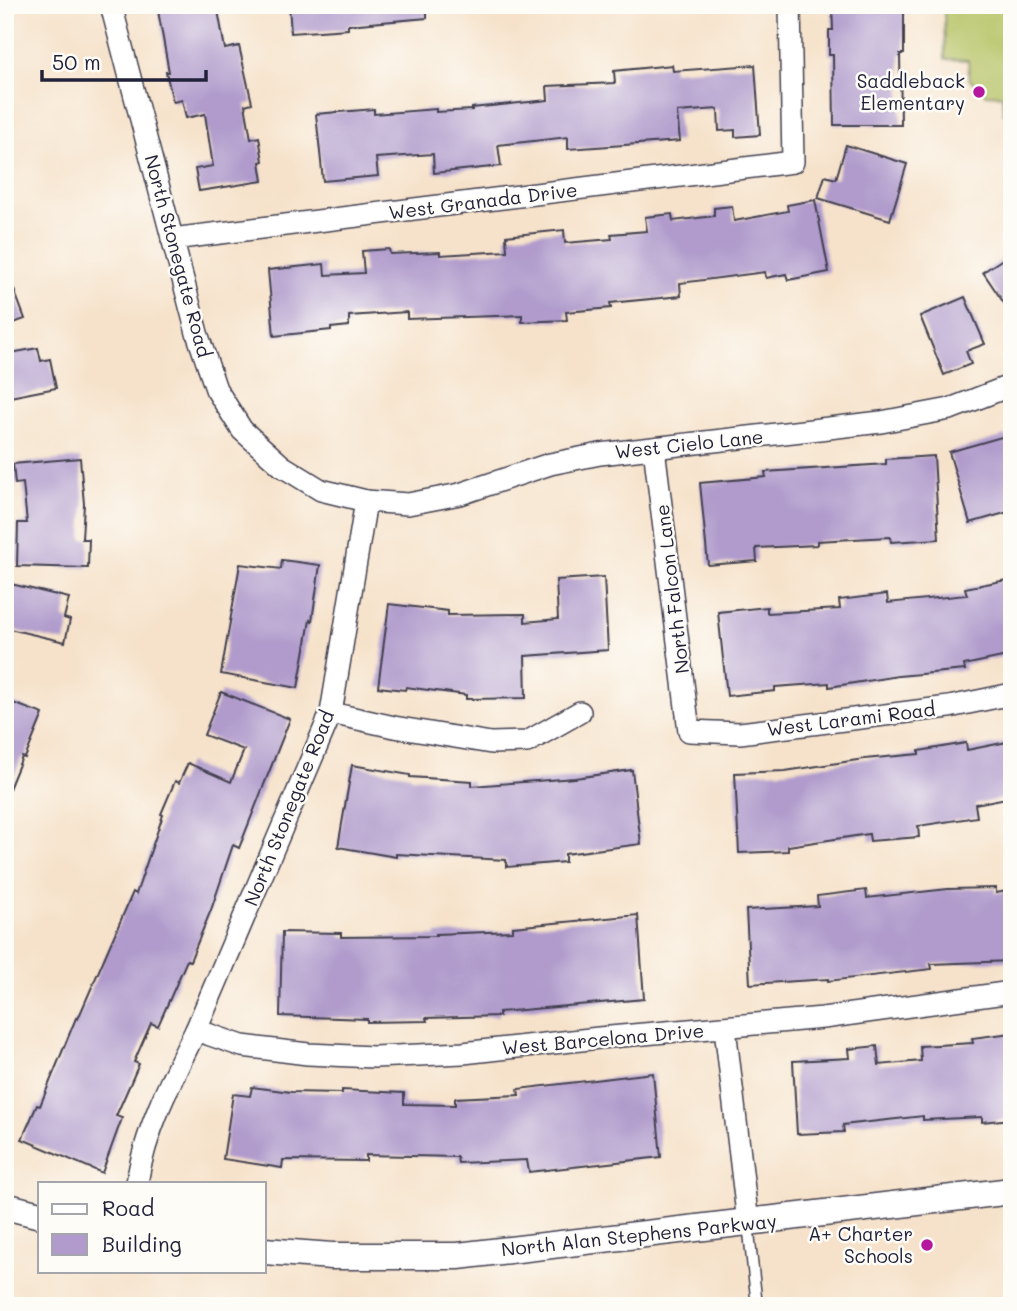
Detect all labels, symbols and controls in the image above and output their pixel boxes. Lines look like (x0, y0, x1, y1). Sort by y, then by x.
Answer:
scale bar (42, 38, 206, 82)
text: 50 m (52, 48, 101, 75)
place label: Saddleback Elementary (857, 68, 965, 115)
marker: Saddleback Elementary (971, 84, 987, 100)
street label: North Stonegate Road (139, 152, 218, 360)
street label: West Granada Drive (387, 177, 579, 224)
street label: West Cielo Lane (613, 423, 765, 464)
street label: North Falcon Lane (649, 503, 694, 675)
street label: West Larami Road (765, 696, 937, 741)
street label: North Stonegate Road (238, 706, 339, 909)
street label: West Barcelona Drive (501, 1017, 705, 1060)
legend (38, 1182, 266, 1272)
text: Road (102, 1194, 154, 1221)
street label: North Alan Stephens Parkway (500, 1208, 778, 1261)
place label: A+ Charter Schools (808, 1221, 913, 1268)
text: Building (102, 1230, 182, 1257)
marker: A+ Charter Schools (919, 1237, 935, 1253)

